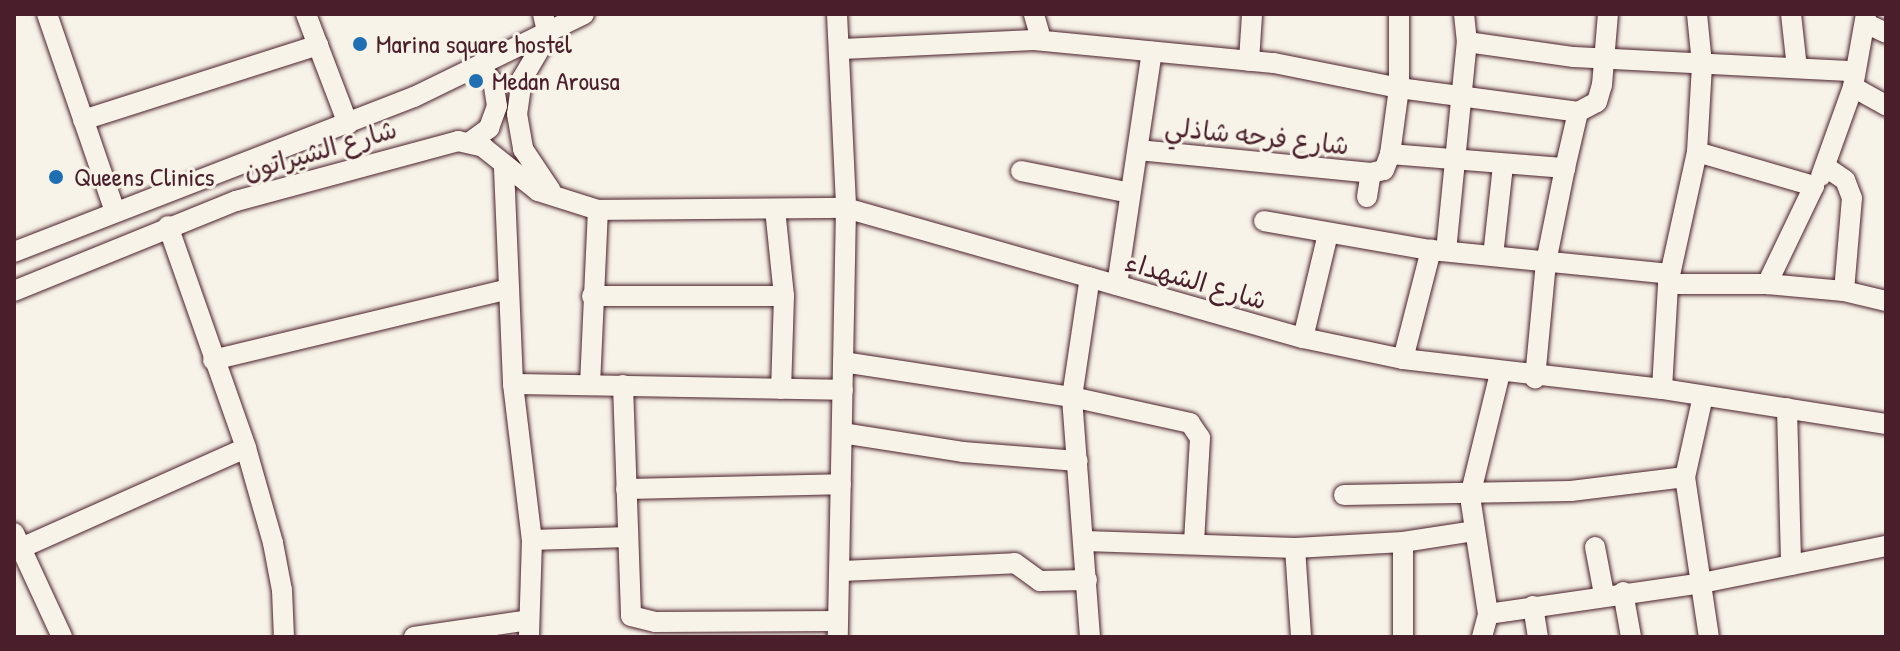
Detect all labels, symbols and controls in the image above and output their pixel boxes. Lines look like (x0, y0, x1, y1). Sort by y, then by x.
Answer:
place label: Marina square hostel (376, 28, 572, 60)
marker: Marina square hostel (351, 35, 369, 53)
place label: Medan Arousa (492, 65, 620, 97)
marker: Medan Arousa (467, 72, 485, 90)
street label: شارع فرحه شاذلي (1163, 111, 1351, 161)
street label: شارع الشيراتون (240, 113, 400, 187)
place label: Queens Clinics (74, 161, 215, 193)
marker: Queens Clinics (45, 166, 67, 188)
street label: شارع الشهداء (1122, 246, 1270, 316)

